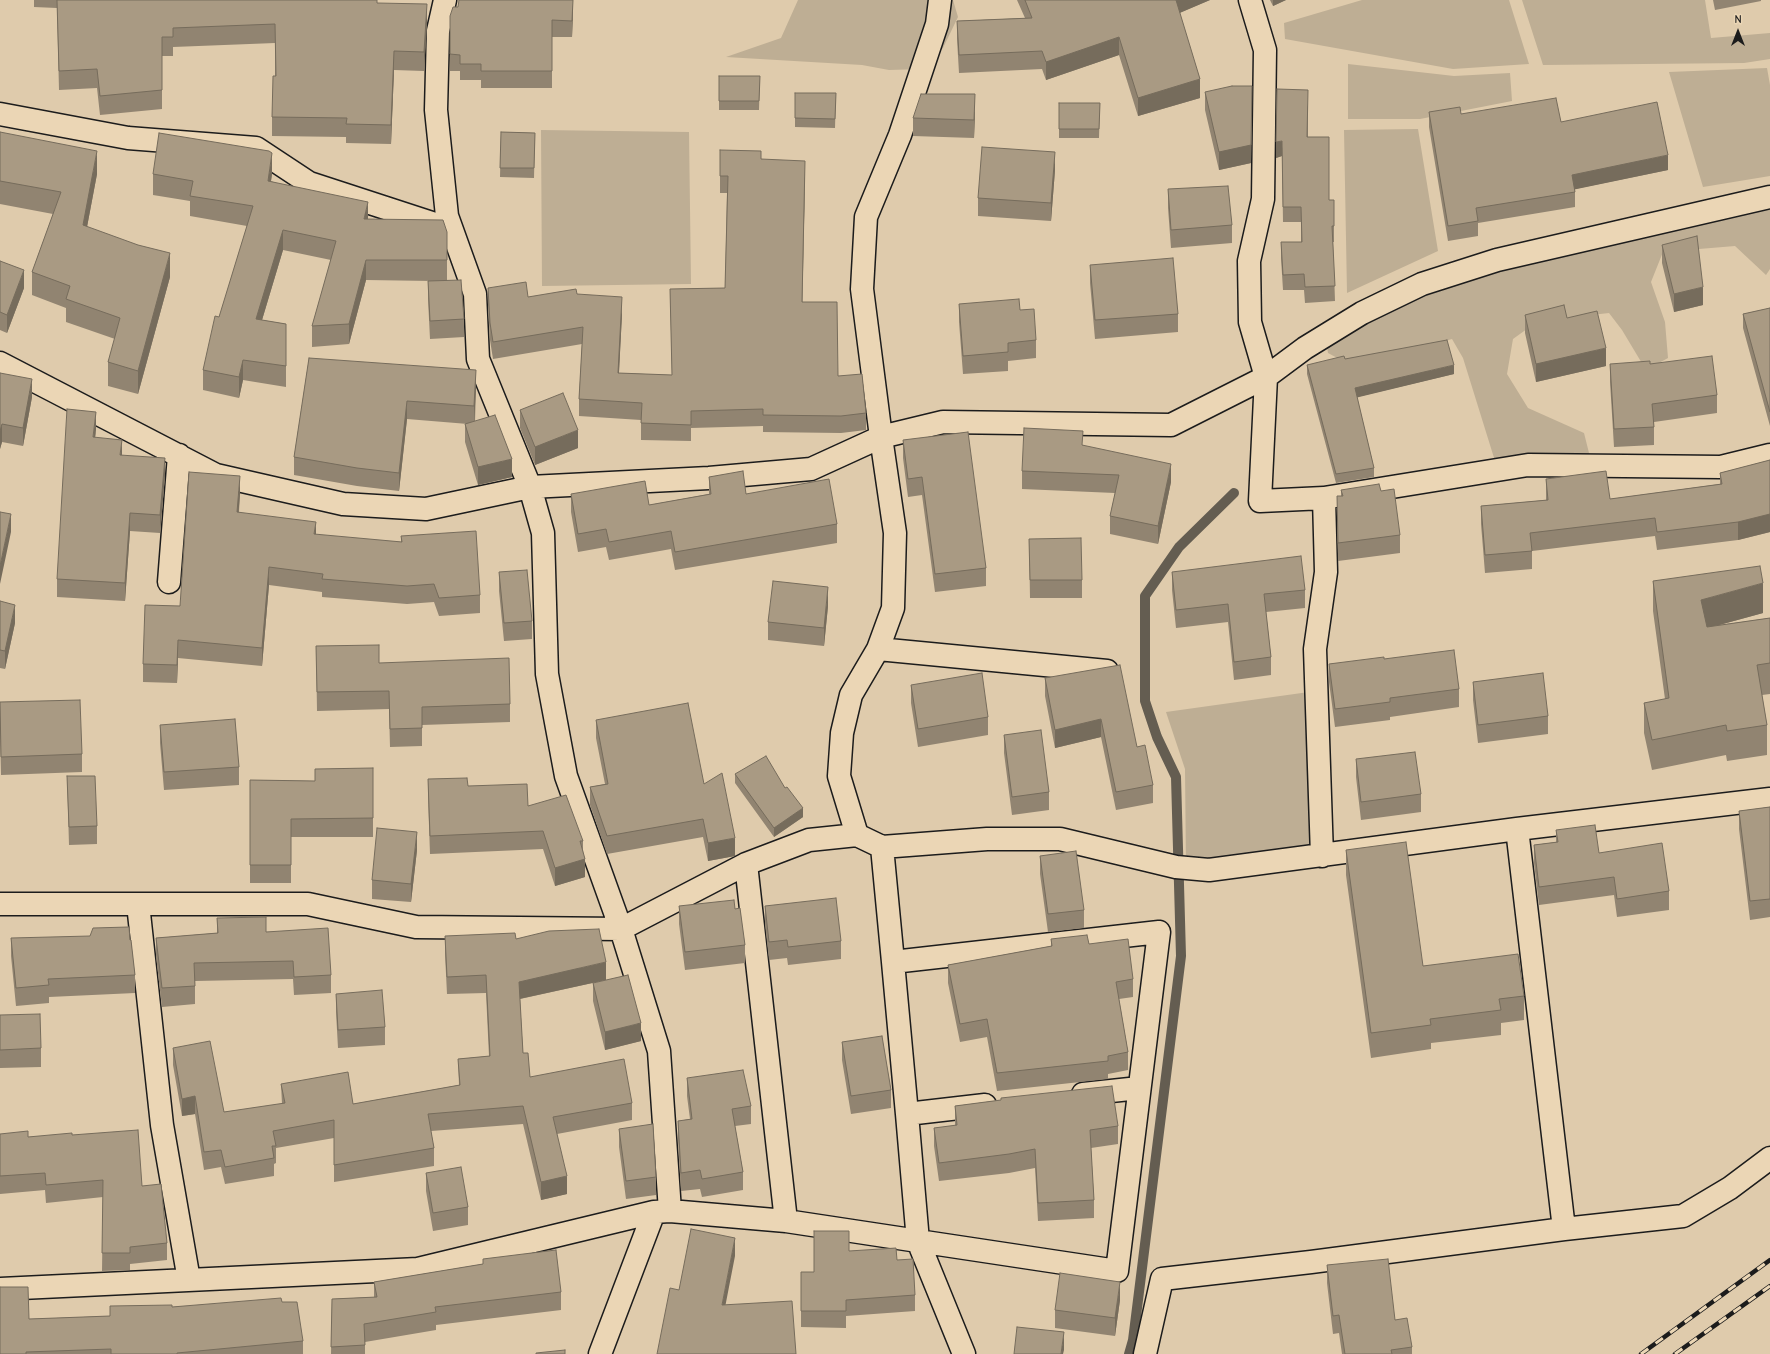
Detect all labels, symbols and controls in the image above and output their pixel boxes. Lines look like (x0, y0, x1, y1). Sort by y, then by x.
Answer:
north arrow (1718, 12, 1758, 52)
text: N (1734, 13, 1742, 26)

